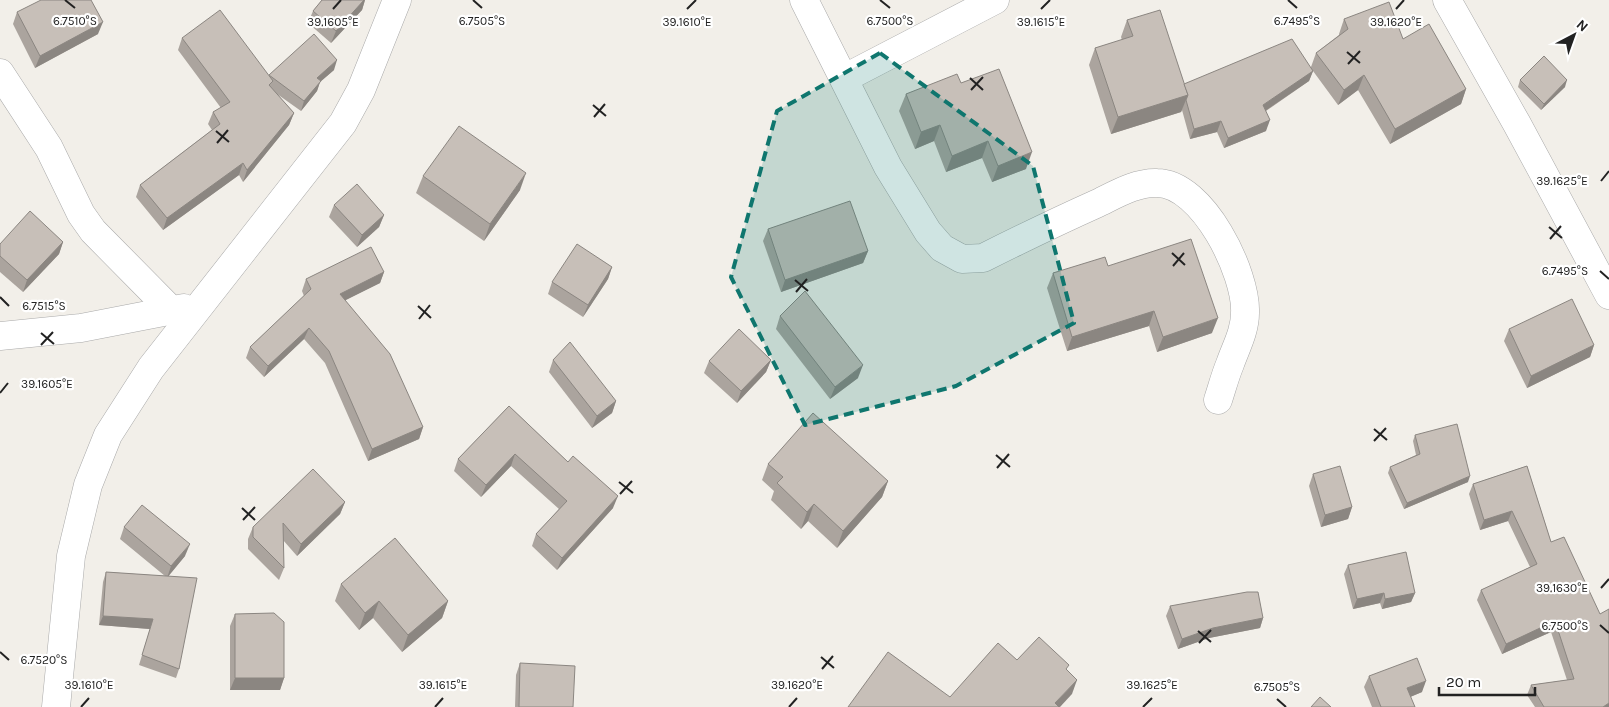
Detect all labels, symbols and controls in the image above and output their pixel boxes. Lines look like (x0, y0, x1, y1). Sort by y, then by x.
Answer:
north arrow (1549, 10, 1599, 60)
text: 6.7510°S (53, 14, 97, 28)
text: 6.7505°S (459, 14, 505, 28)
text: 6.7500°S (866, 14, 914, 28)
text: 6.7495°S (1274, 14, 1320, 28)
text: 39.1605°E (307, 15, 359, 29)
text: 39.1610°E (663, 15, 711, 29)
text: 39.1615°E (1017, 15, 1065, 29)
text: 39.1620°E (1370, 15, 1422, 29)
text: N (1573, 16, 1592, 35)
text: 39.1625°E (1536, 174, 1588, 188)
text: 6.7495°S (1542, 264, 1588, 278)
text: 6.7515°S (22, 299, 66, 313)
text: 39.1605°E (21, 377, 73, 391)
text: 39.1630°E (1536, 581, 1588, 595)
text: 6.7500°S (1541, 619, 1589, 633)
text: 6.7520°S (21, 653, 67, 667)
scale bar (1439, 664, 1535, 696)
text: 20 m (1446, 673, 1481, 691)
text: 39.1610°E (65, 678, 113, 692)
text: 39.1615°E (419, 678, 467, 692)
text: 39.1620°E (771, 678, 823, 692)
text: 39.1625°E (1126, 678, 1178, 692)
text: 6.7505°S (1254, 680, 1300, 694)

